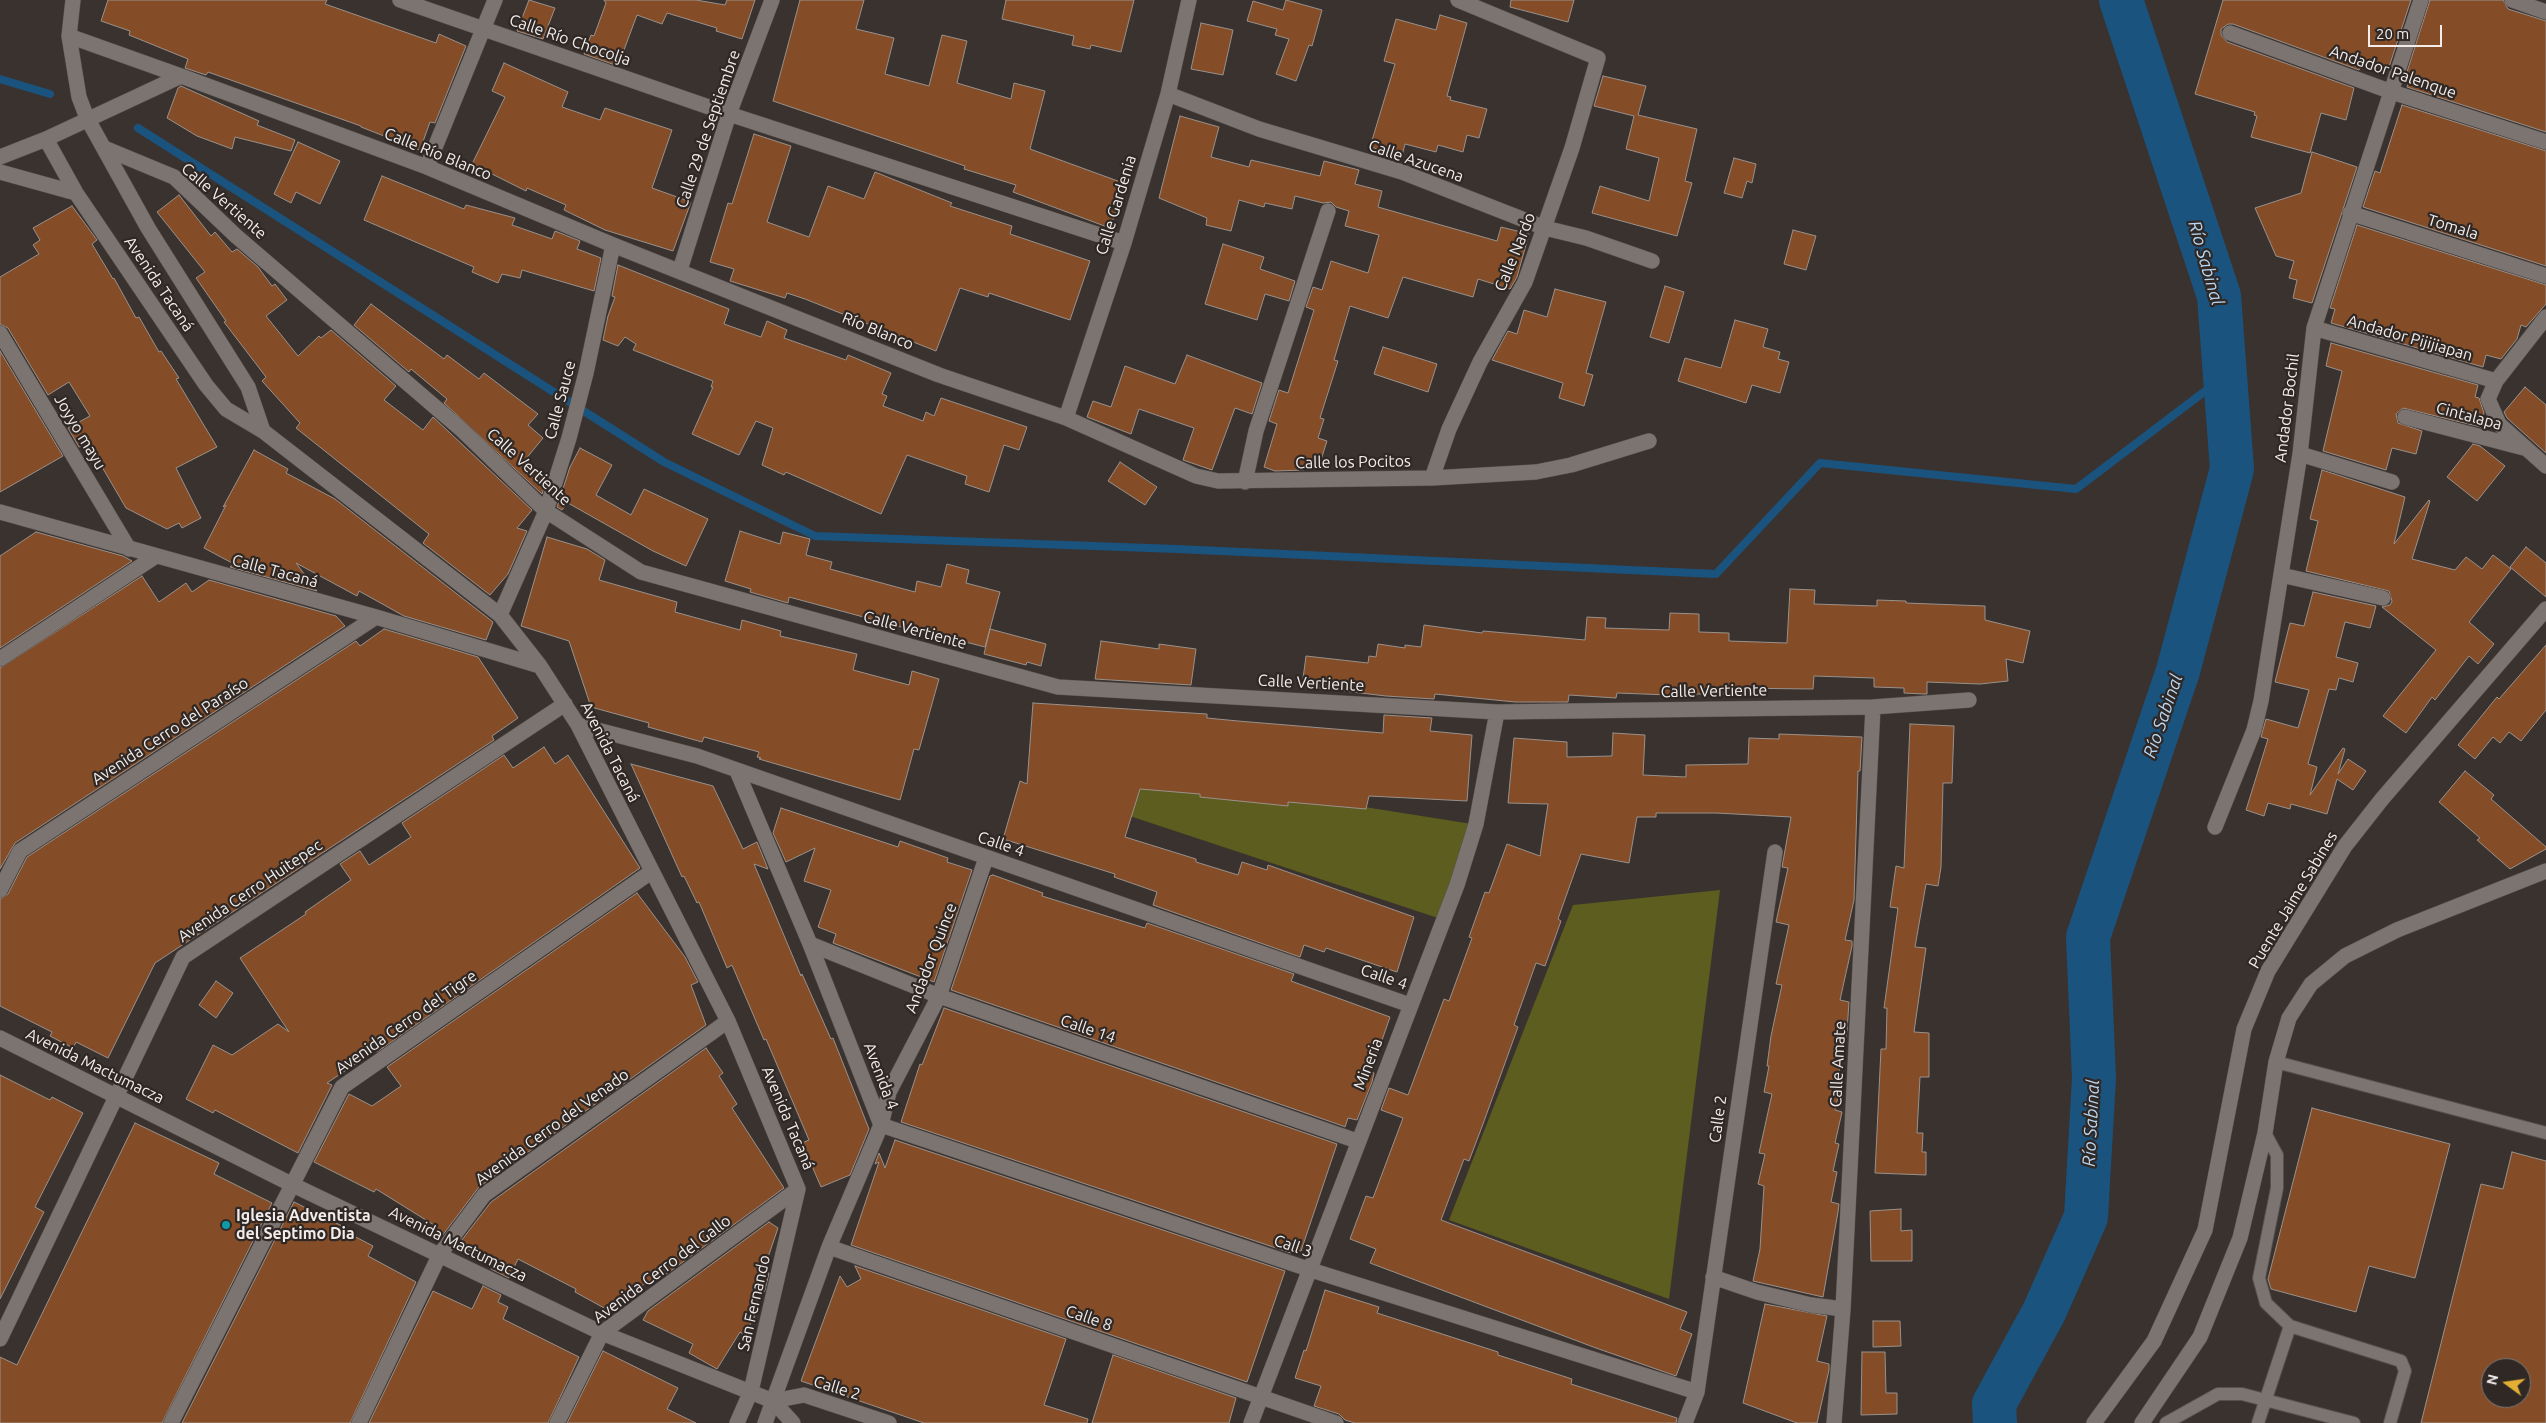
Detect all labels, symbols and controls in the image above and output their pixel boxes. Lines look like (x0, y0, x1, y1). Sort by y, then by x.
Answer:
street label: Calle Río Chocolja (507, 10, 633, 70)
scale bar (2371, 15, 2445, 47)
text: 20 m (2376, 25, 2409, 42)
street label: Andador Palenque (2327, 41, 2459, 103)
street label: Calle 29 de Septiembre (672, 47, 744, 211)
street label: Calle Río Blanco (381, 124, 495, 184)
street label: Calle Azucena (1366, 136, 1466, 186)
street label: Calle Gardenia (1092, 153, 1140, 257)
street label: Calle Vertiente (177, 159, 271, 243)
street label: Calle Nardo (1490, 210, 1540, 294)
street label: Tomala (2425, 210, 2481, 244)
water label: Río Sabinal (2184, 218, 2228, 308)
street label: Avenida Tacaná (120, 233, 198, 335)
street label: Río Blanco (839, 308, 917, 354)
street label: Andador Pijijiapan (2345, 311, 2475, 365)
street label: Andador Bochil (2271, 352, 2303, 464)
street label: Calle Sauce (540, 358, 580, 442)
street label: Joyyo mayu (50, 391, 110, 473)
street label: Cintalapa (2434, 398, 2504, 434)
street label: Calle Vertiente (483, 424, 575, 510)
street label: Calle los Pocitos (1295, 451, 1411, 473)
street label: Calle Tacaná (230, 550, 320, 592)
street label: Calle Vertiente (861, 607, 969, 653)
street label: Calle Vertiente (1257, 671, 1365, 695)
water label: Río Sabinal (2139, 671, 2187, 761)
street label: Avenida Cerro del Paraíso (88, 673, 252, 789)
street label: Calle Vertiente (1661, 680, 1767, 702)
street label: Avenida Tacaná (576, 698, 644, 806)
street label: Calle 4 (975, 827, 1027, 861)
street label: Puente Jaime Sabines (2244, 828, 2342, 972)
street label: Avenida Cerro Huitepec (174, 836, 326, 946)
street label: Andador Quince (901, 900, 961, 1016)
street label: Calle 4 (1358, 960, 1410, 994)
street label: Avenida Cerro del Tigre (332, 966, 480, 1078)
street label: Calle 14 (1058, 1011, 1118, 1047)
street label: Calle Amate (1826, 1020, 1850, 1108)
street label: Avenida Mactumacza (23, 1024, 167, 1108)
street label: Mineria (1349, 1035, 1387, 1093)
street label: Avenida 4 (859, 1040, 903, 1112)
street label: Avenida Tacaná (758, 1063, 818, 1173)
street label: Avenida Cerro del Venado (471, 1065, 633, 1189)
water label: Río Sabinal (2078, 1079, 2104, 1167)
street label: Calle 2 (1705, 1094, 1731, 1144)
street label: Avenida Mactumacza (386, 1202, 530, 1286)
place label: Iglesia Adventista del Septimo Dia (236, 1206, 371, 1244)
street label: Avenida Cerro del Gallo (589, 1211, 735, 1327)
marker: Iglesia Adventista del Septimo Dia (220, 1219, 232, 1231)
street label: Call 3 (1271, 1231, 1315, 1261)
street label: San Fernando (734, 1253, 774, 1353)
street label: Calle 8 (1063, 1301, 1115, 1335)
north arrow (2481, 1358, 2531, 1408)
street label: Calle 2 (811, 1372, 863, 1404)
text: N (2483, 1373, 2501, 1387)

